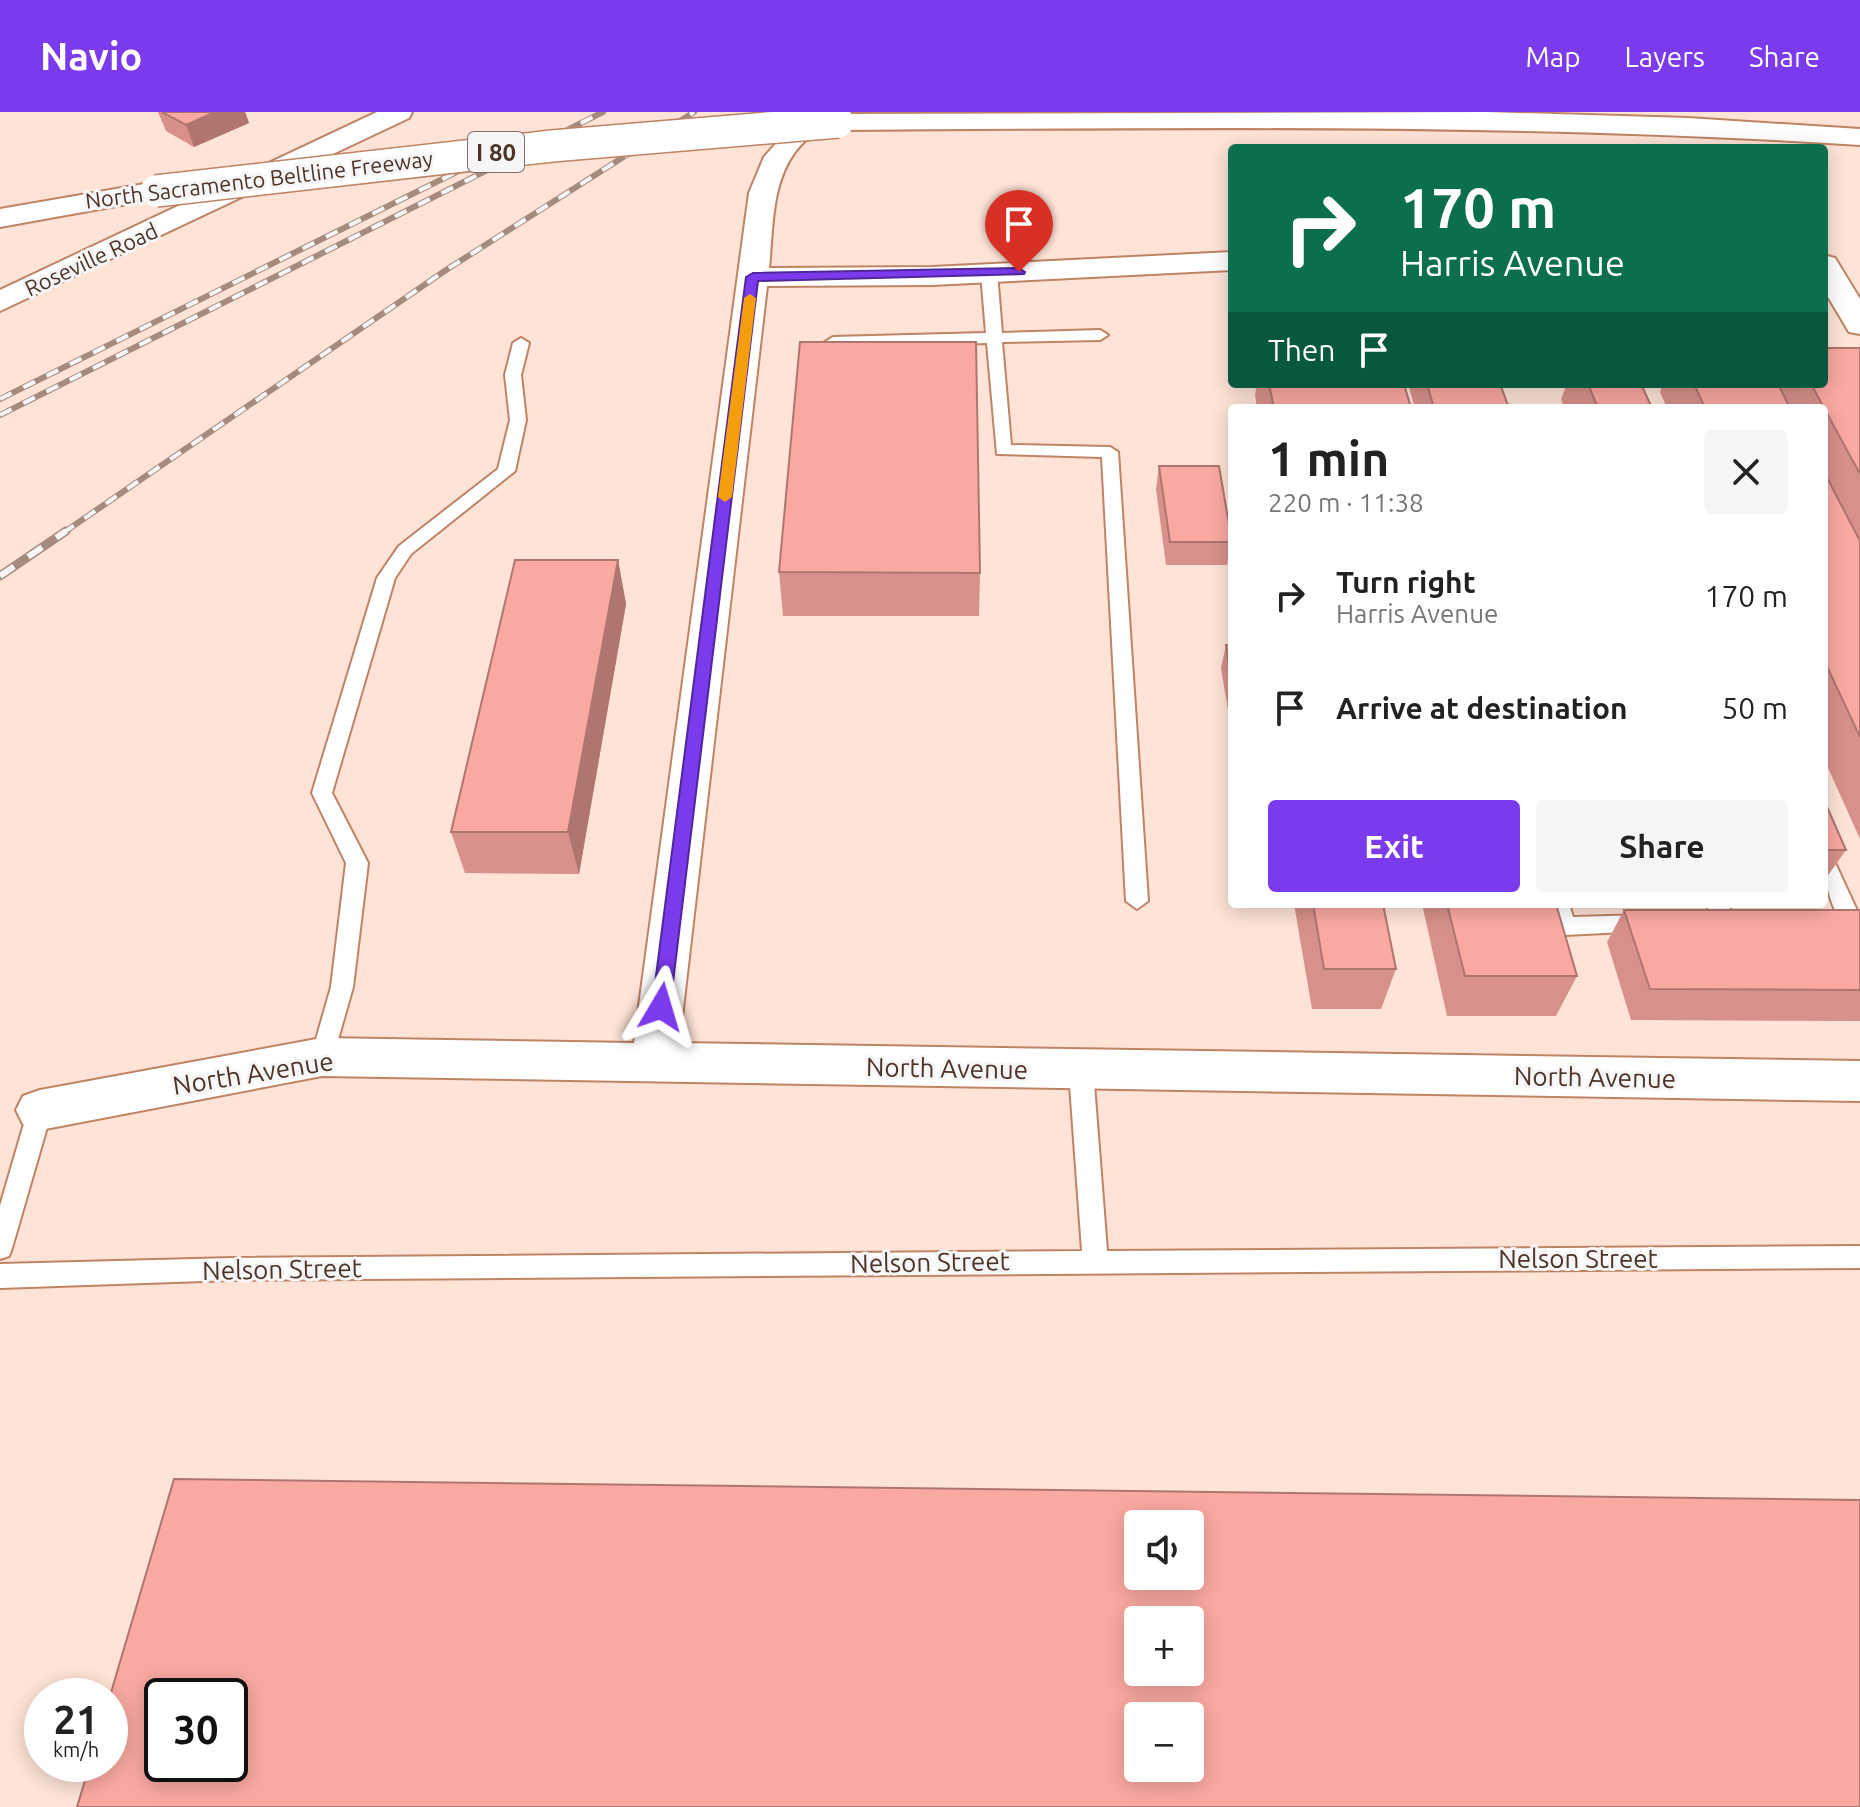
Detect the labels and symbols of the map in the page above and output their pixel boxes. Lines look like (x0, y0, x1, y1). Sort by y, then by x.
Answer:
road number: I 80 (468, 132, 524, 172)
street label: North Sacramento Beltline Freeway (84, 145, 435, 213)
pin (985, 190, 1053, 272)
street label: Roseville Road (21, 217, 161, 301)
position arrow (619, 965, 703, 1049)
street label: North Avenue (171, 1046, 335, 1100)
street label: North Avenue (866, 1052, 1028, 1084)
street label: North Avenue (1514, 1061, 1676, 1093)
street label: Nelson Street (1498, 1244, 1658, 1273)
street label: Nelson Street (850, 1246, 1010, 1278)
street label: Nelson Street (202, 1253, 362, 1285)
speed limit sign: 30 (144, 1678, 248, 1782)

